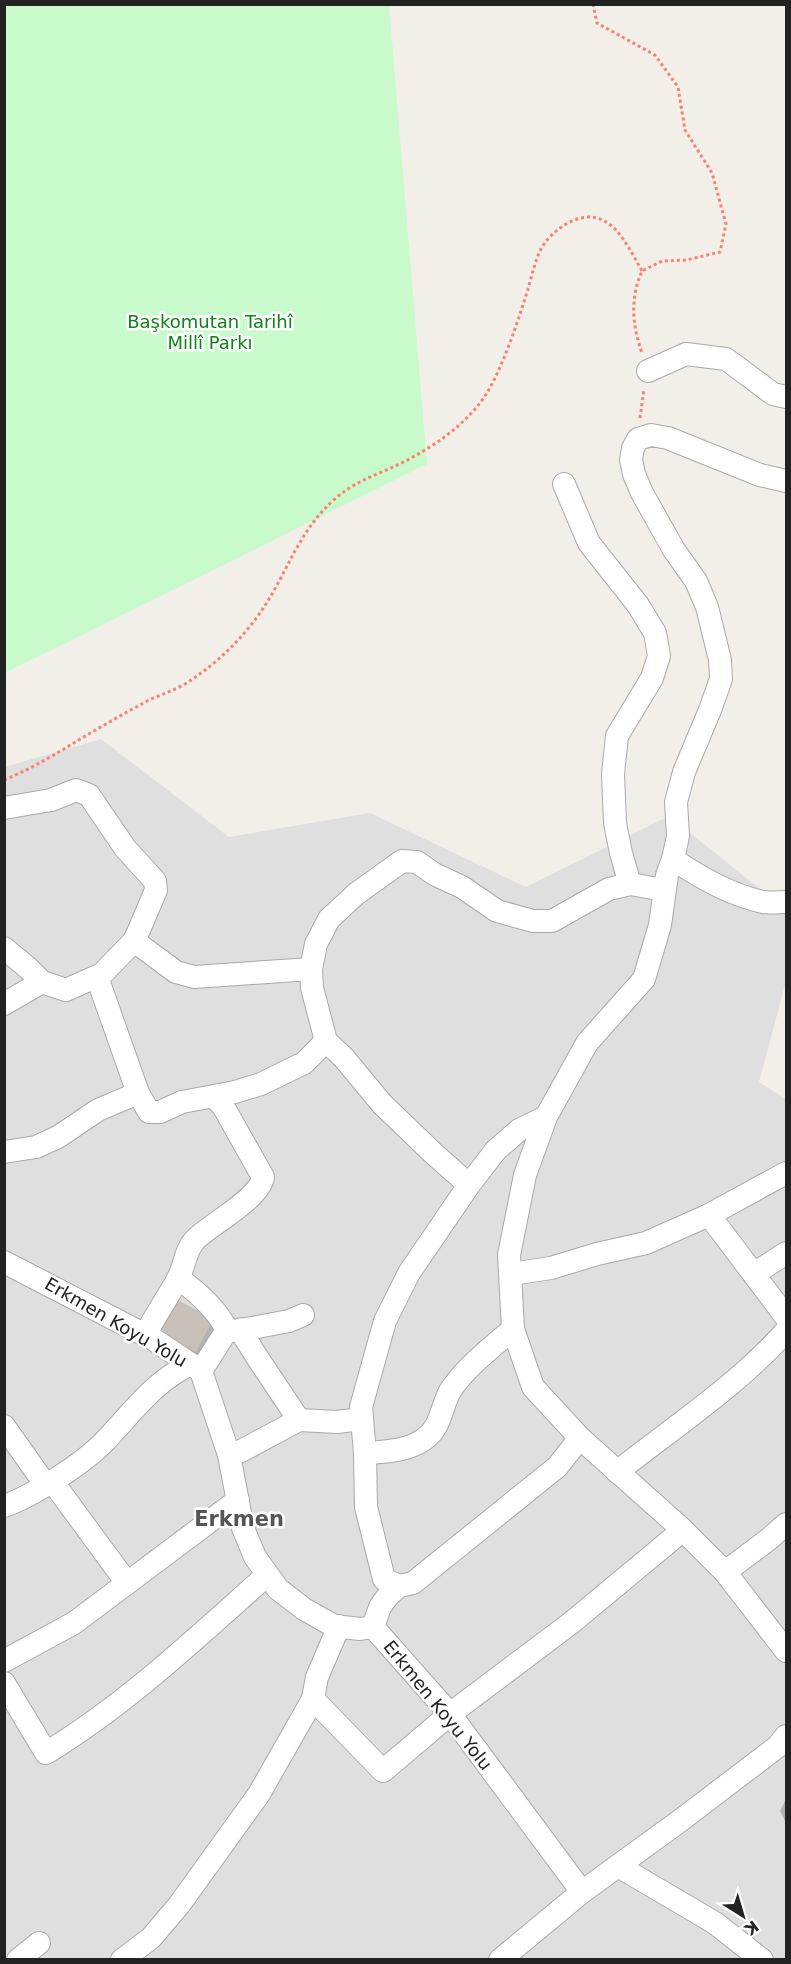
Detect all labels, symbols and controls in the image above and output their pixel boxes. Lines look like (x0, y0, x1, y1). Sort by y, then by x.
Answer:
park label: Başkomutan Tarihî Millî Parkı (127, 311, 294, 353)
street label: Erkmen Koyu Yolu (41, 1273, 191, 1371)
district label: Erkmen (194, 1507, 284, 1531)
street label: Erkmen Koyu Yolu (379, 1636, 497, 1774)
north arrow (713, 1886, 773, 1946)
text: K (741, 1916, 762, 1939)

